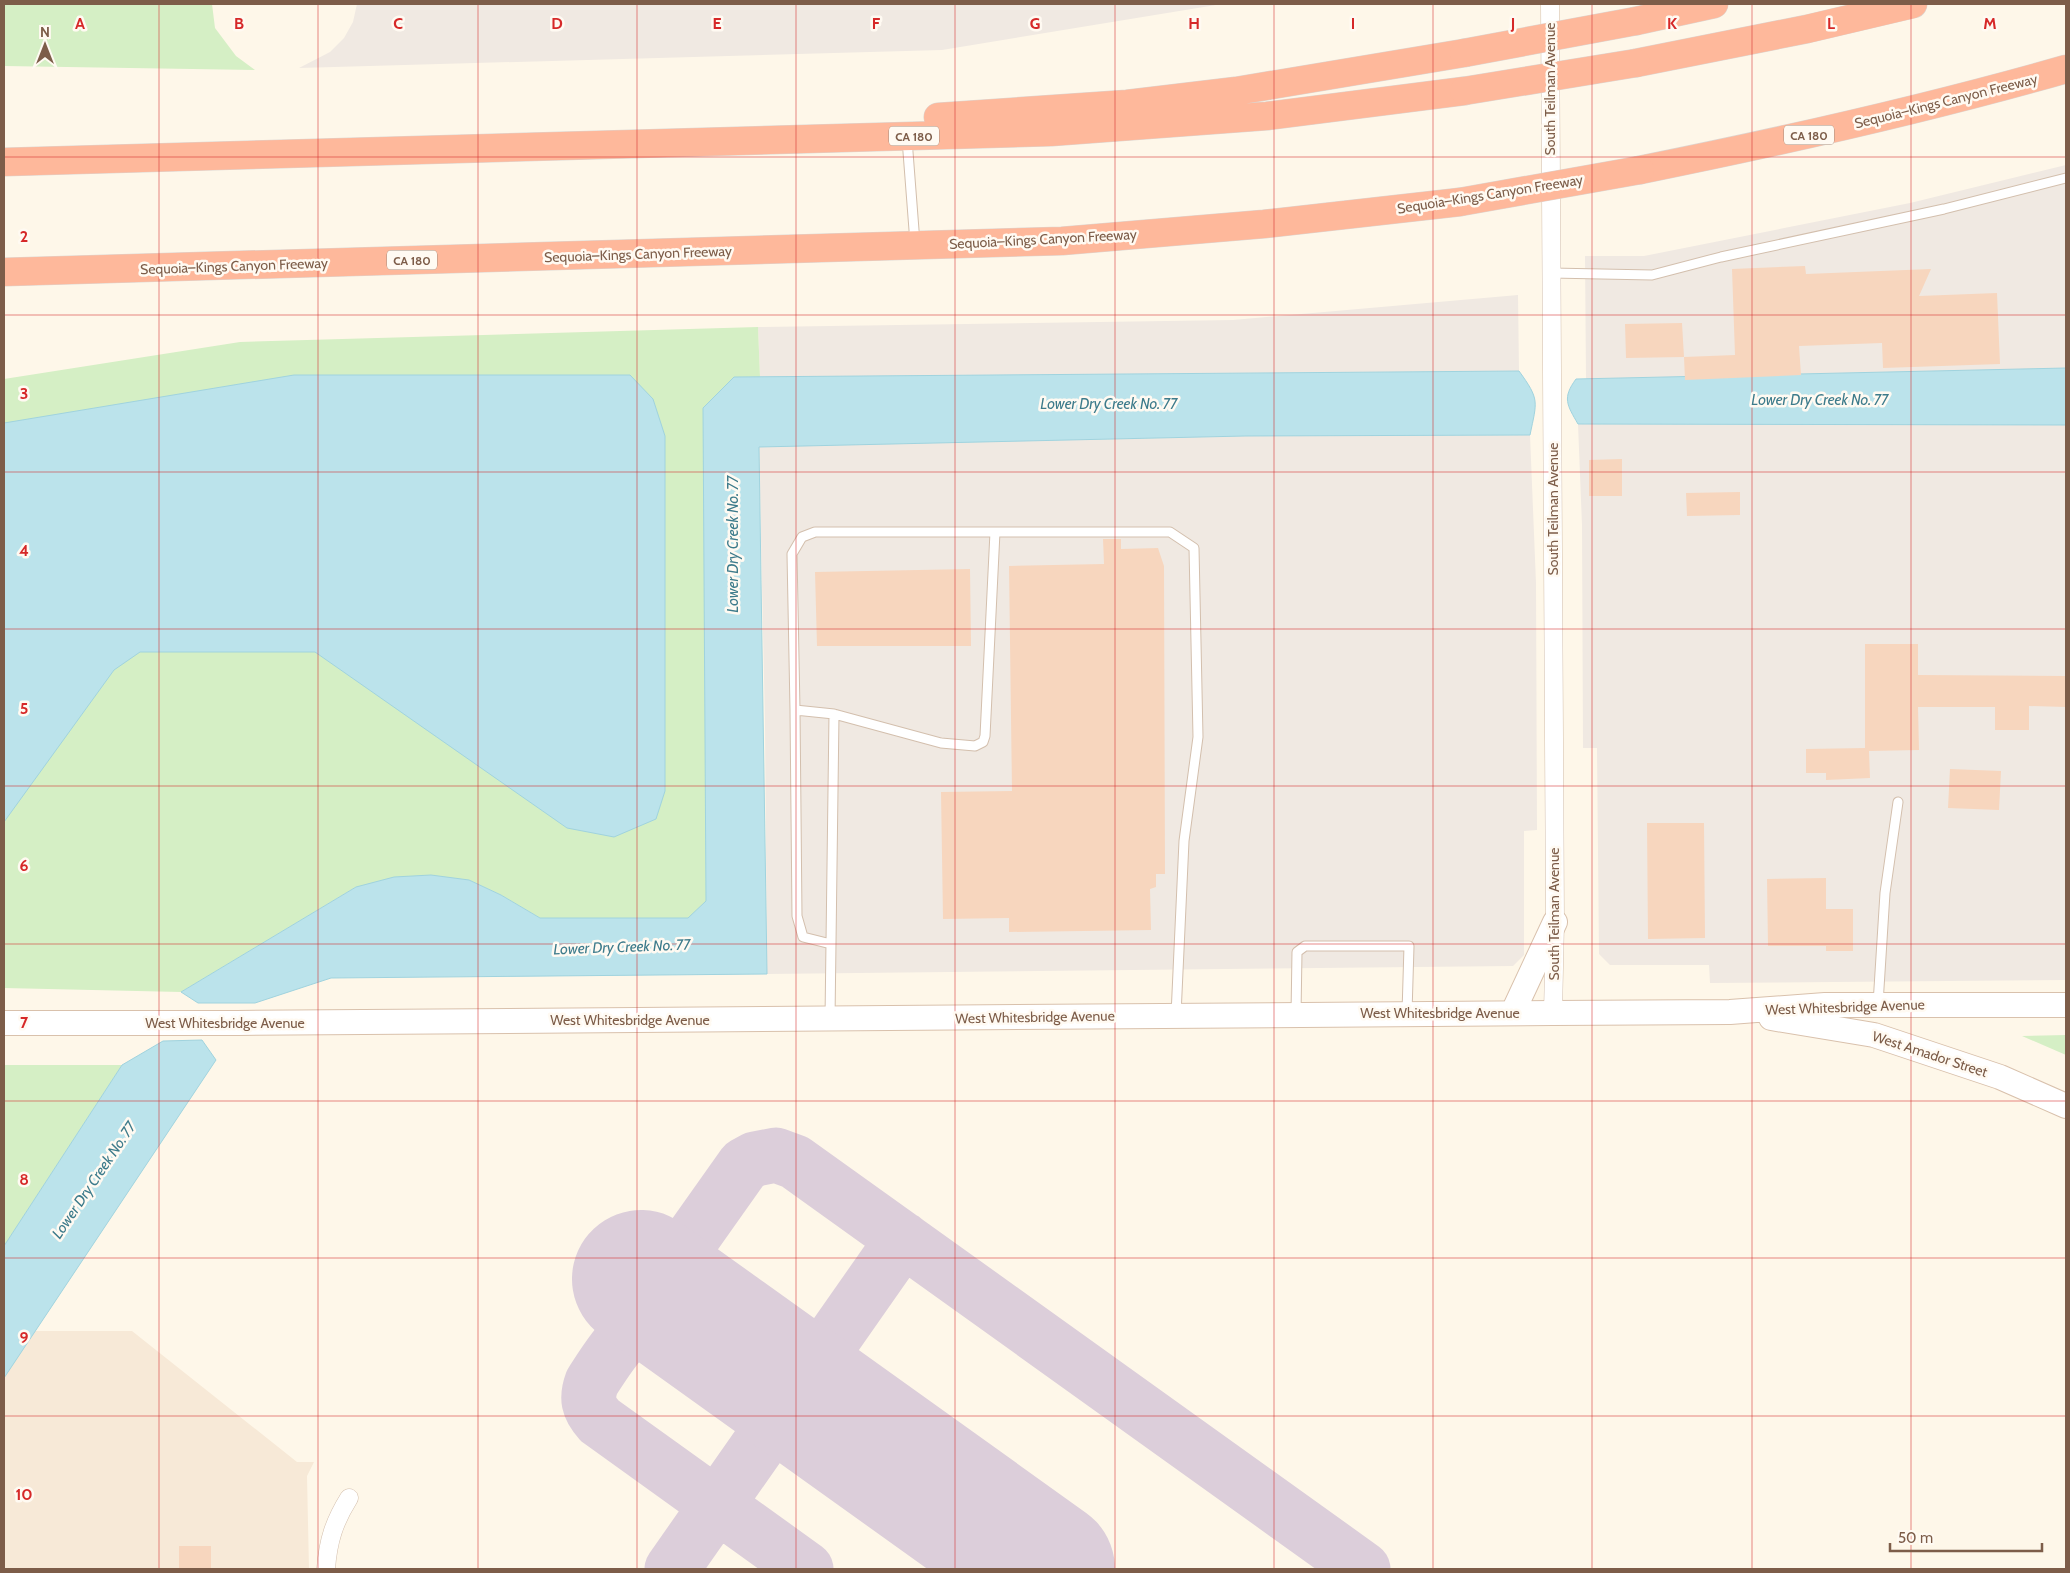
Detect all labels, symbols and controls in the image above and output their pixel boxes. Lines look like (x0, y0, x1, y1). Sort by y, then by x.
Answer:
text: A (75, 14, 85, 33)
text: B (234, 14, 244, 33)
text: C (393, 14, 403, 33)
text: D (551, 14, 563, 33)
text: E (712, 14, 722, 33)
text: F (872, 14, 881, 33)
text: G (1030, 14, 1040, 33)
text: H (1188, 14, 1200, 33)
text: I (1351, 14, 1355, 33)
text: J (1510, 14, 1515, 33)
text: K (1667, 14, 1677, 33)
text: L (1827, 14, 1835, 33)
text: M (1983, 14, 1997, 33)
north arrow (20, 20, 70, 70)
text: N (40, 23, 50, 41)
street label: South Teilman Avenue (1541, 23, 1559, 155)
street label: Sequoia–Kings Canyon Freeway (1853, 70, 2039, 132)
road number: CA 180 (889, 126, 939, 146)
road number: CA 180 (1784, 126, 1834, 144)
street label: Sequoia–Kings Canyon Freeway (1396, 170, 1584, 218)
street label: Sequoia–Kings Canyon Freeway (949, 225, 1137, 253)
text: 2 (20, 227, 28, 246)
street label: Sequoia–Kings Canyon Freeway (544, 242, 732, 266)
road number: CA 180 (387, 250, 437, 270)
street label: Sequoia–Kings Canyon Freeway (140, 254, 328, 278)
text: 3 (20, 384, 28, 403)
water label: Lower Dry Creek No. 77 (1751, 391, 1889, 409)
water label: Lower Dry Creek No. 77 (1040, 395, 1178, 413)
street label: South Teilman Avenue (1544, 443, 1562, 575)
water label: Lower Dry Creek No. 77 (724, 475, 742, 613)
text: 4 (19, 541, 29, 560)
text: 5 (20, 699, 28, 718)
street label: South Teilman Avenue (1545, 848, 1563, 980)
text: 6 (20, 856, 29, 875)
water label: Lower Dry Creek No. 77 (553, 936, 692, 958)
street label: West Whitesbridge Avenue (1765, 995, 1925, 1019)
street label: West Whitesbridge Avenue (1360, 1004, 1520, 1022)
street label: West Whitesbridge Avenue (955, 1007, 1115, 1027)
street label: West Whitesbridge Avenue (550, 1011, 710, 1029)
text: 7 (20, 1013, 29, 1032)
street label: West Whitesbridge Avenue (145, 1014, 305, 1032)
street label: West Amador Street (1870, 1027, 1990, 1081)
water label: Lower Dry Creek No. 77 (48, 1117, 140, 1242)
text: 8 (19, 1170, 29, 1189)
text: 9 (20, 1328, 29, 1347)
text: 10 (15, 1485, 33, 1504)
scale bar (1890, 1520, 2042, 1552)
text: 50 m (1898, 1529, 1933, 1547)

